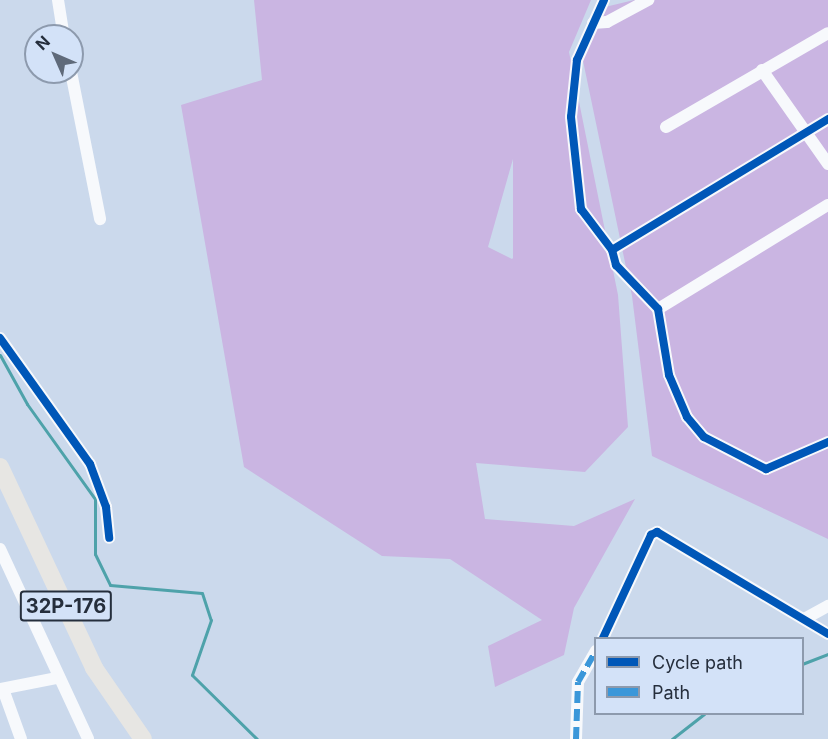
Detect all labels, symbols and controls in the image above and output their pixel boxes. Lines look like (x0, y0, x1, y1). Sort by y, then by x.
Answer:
north arrow (24, 24, 84, 84)
text: N (31, 31, 54, 54)
road number: 32Р-176 (20, 589, 112, 623)
legend (594, 637, 804, 715)
text: Cycle path (652, 652, 743, 673)
text: Path (652, 682, 690, 703)

